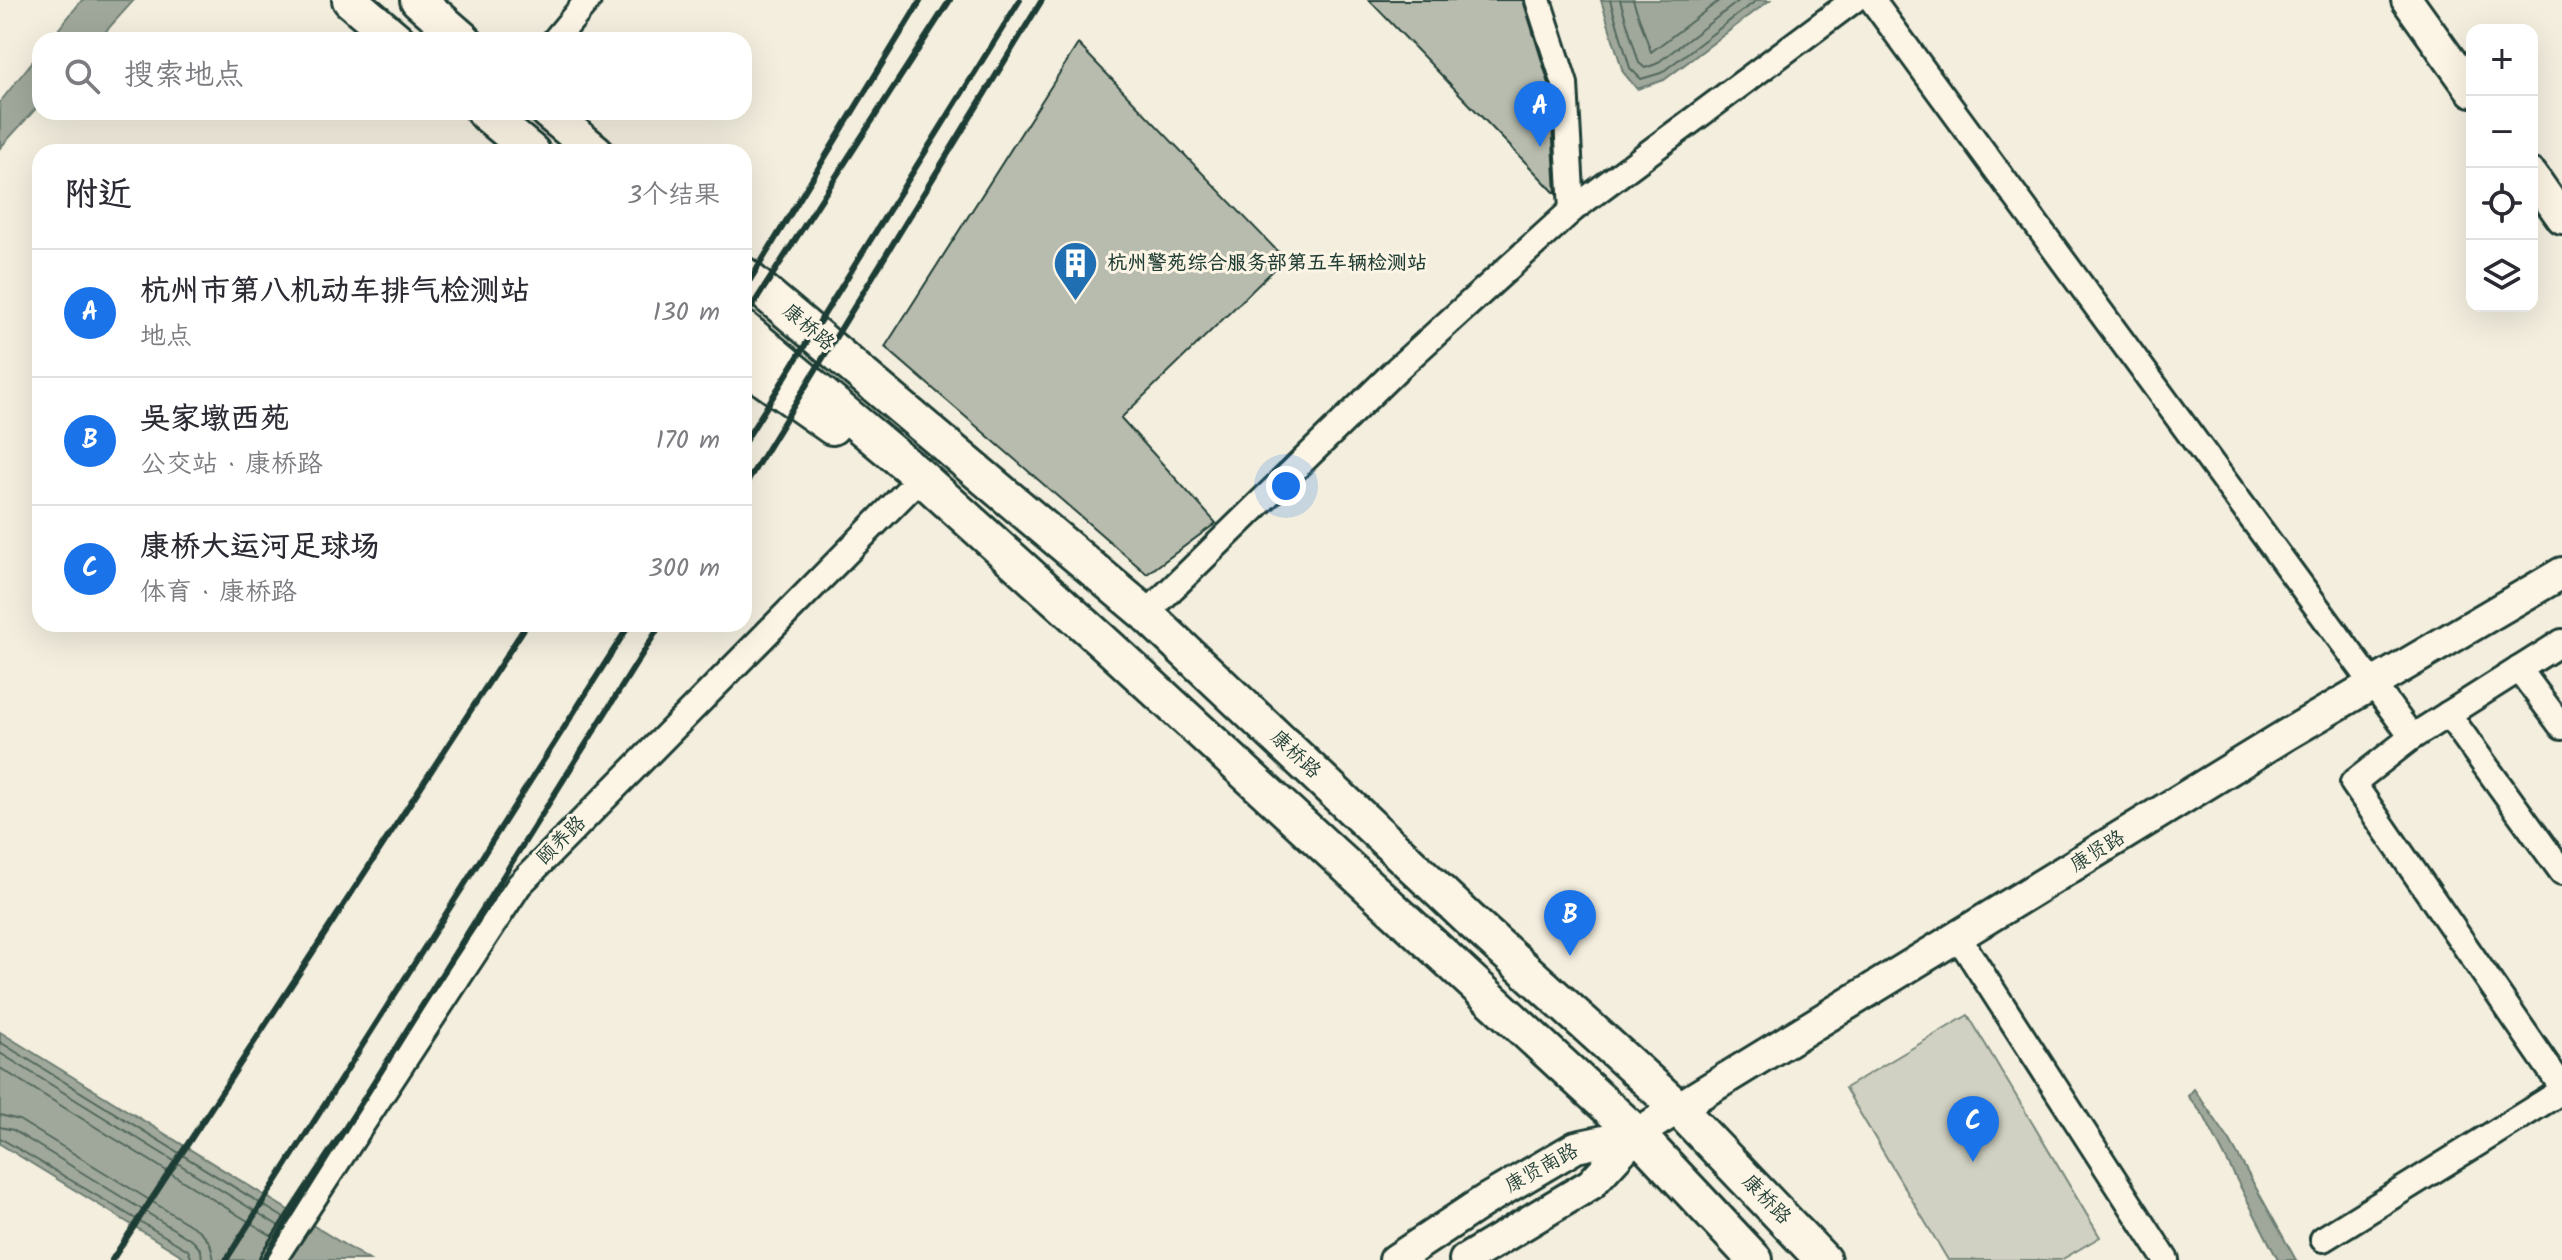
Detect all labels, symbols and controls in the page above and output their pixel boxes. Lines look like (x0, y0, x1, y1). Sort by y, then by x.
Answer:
map controls (2466, 24, 2538, 312)
button: + (2466, 24, 2538, 96)
search box (32, 32, 752, 120)
text: 搜索地点 (124, 52, 244, 100)
icon: search (60, 54, 104, 98)
pin: A (1514, 81, 1566, 147)
button: − (2466, 96, 2538, 168)
button: locate (2466, 168, 2538, 240)
text: 附近 (64, 169, 132, 223)
text: 3个结果 (627, 175, 720, 217)
building icon: 杭州警苑综合服务部第五车辆检测站 (1052, 240, 1100, 303)
button: layers (2466, 240, 2538, 312)
place label: 杭州警苑综合服务部第五车辆检测站 (1107, 248, 1427, 280)
text: 杭州市第八机动车排气检测站 (140, 268, 530, 316)
text: A (82, 292, 98, 334)
text: 130 m (653, 292, 720, 334)
street label: 康桥路 (775, 296, 842, 360)
text: 地点 (140, 316, 192, 358)
text: 吴家墩西苑 (140, 396, 290, 444)
text: B (82, 420, 98, 462)
text: 170 m (656, 420, 720, 462)
text: 公交站 · 康桥路 (140, 444, 323, 486)
your location (1266, 466, 1306, 506)
text: 康桥大运河足球场 (140, 524, 380, 572)
text: C (82, 548, 98, 590)
text: 300 m (648, 548, 720, 590)
text: 体育 · 康桥路 (140, 572, 297, 614)
street label: 康桥路 (1262, 723, 1329, 788)
street label: 颐养路 (529, 808, 595, 874)
street label: 康贤路 (2064, 822, 2133, 881)
pin: B (1544, 890, 1596, 956)
pin: C (1947, 1096, 1999, 1162)
street label: 康贤南路 (1499, 1135, 1586, 1202)
street label: 康桥路 (1734, 1167, 1799, 1233)

